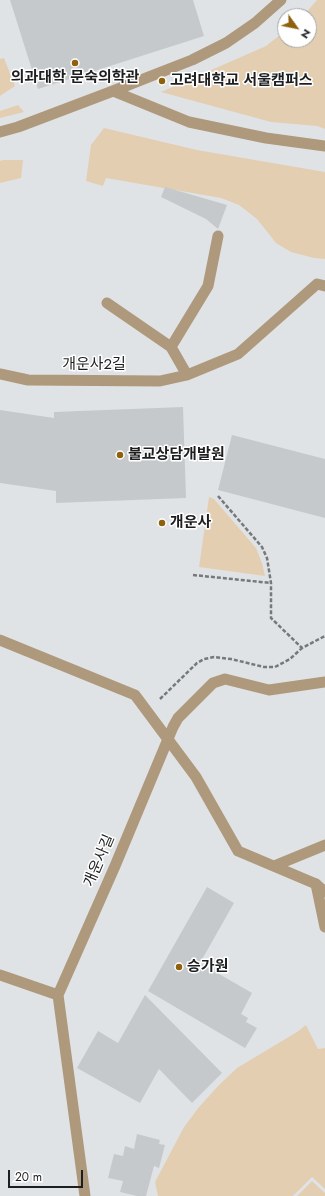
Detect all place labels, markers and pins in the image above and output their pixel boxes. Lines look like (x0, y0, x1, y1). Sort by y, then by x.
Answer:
marker: 의과대학 문숙의학관 (70, 58, 80, 68)
place label: 의과대학 문숙의학관 (11, 69, 139, 87)
place label: 고려대학교 서울캠퍼스 (170, 72, 312, 90)
marker: 고려대학교 서울캠퍼스 (157, 76, 167, 86)
place label: 불교상담개발원 (128, 446, 225, 464)
marker: 불교상담개발원 (115, 450, 125, 460)
place label: 개운사 (170, 514, 211, 532)
marker: 개운사 (157, 518, 167, 528)
place label: 승가원 (187, 958, 228, 976)
marker: 승가원 (174, 962, 184, 972)

